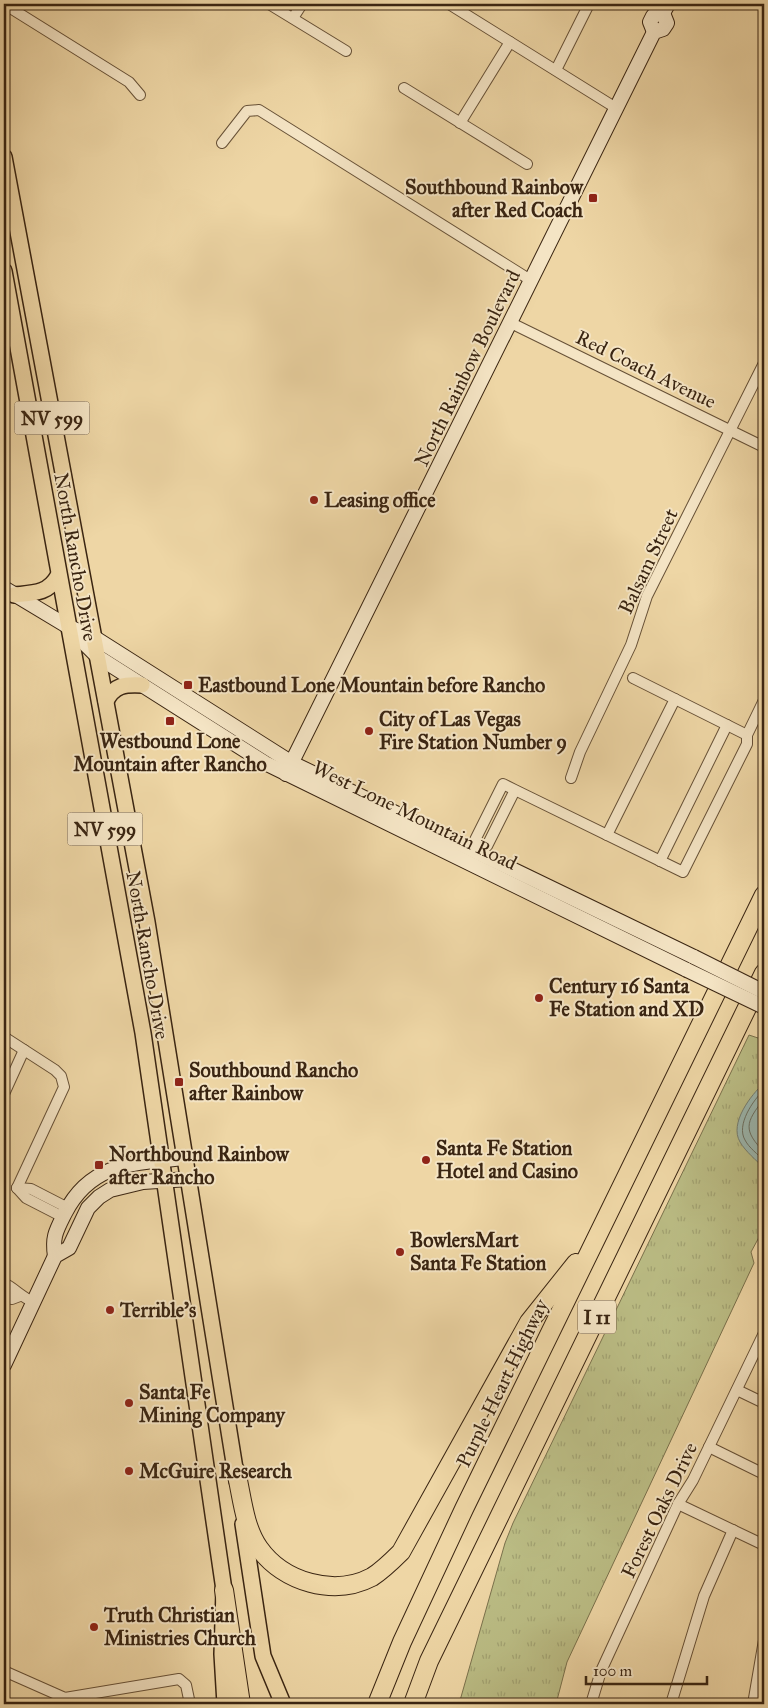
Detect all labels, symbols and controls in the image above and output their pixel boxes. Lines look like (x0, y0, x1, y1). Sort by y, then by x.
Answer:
place label: Southbound Rainbow after Red Coach (405, 175, 584, 222)
marker: Southbound Rainbow after Red Coach (587, 192, 599, 204)
street label: North Rainbow Boulevard (409, 266, 525, 470)
street label: Red Coach Avenue (572, 325, 720, 413)
road number: NV 599 (15, 402, 90, 434)
street label: North Rancho Drive (49, 471, 103, 643)
place label: Leasing office (324, 488, 436, 513)
marker: Leasing office (308, 494, 320, 506)
street label: Balsam Street (613, 504, 683, 618)
place label: Eastbound Lone Mountain before Rancho (198, 673, 545, 697)
marker: Eastbound Lone Mountain before Rancho (182, 679, 194, 691)
place label: City of Las Vegas Fire Station Number 9 (379, 707, 567, 755)
marker: Westbound Lone Mountain after Rancho (164, 715, 176, 727)
marker: City of Las Vegas Fire Station Number 9 (363, 725, 375, 737)
place label: Westbound Lone Mountain after Rancho (73, 729, 267, 776)
street label: West Lone Mountain Road (309, 755, 521, 875)
road number: NV 599 (68, 812, 142, 846)
street label: North Rancho Drive (121, 869, 175, 1041)
place label: Century 16 Santa Fe Station and XD (549, 974, 704, 1021)
marker: Century 16 Santa Fe Station and XD (533, 992, 545, 1004)
place label: Southbound Rancho after Rainbow (189, 1058, 358, 1105)
marker: Southbound Rancho after Rainbow (173, 1076, 185, 1088)
place label: Santa Fe Station Hotel and Casino (436, 1136, 578, 1183)
place label: Northbound Rainbow after Rancho (109, 1142, 290, 1189)
marker: Santa Fe Station Hotel and Casino (420, 1154, 432, 1166)
marker: Northbound Rainbow after Rancho (93, 1159, 105, 1171)
place label: BowlersMart Santa Fe Station (410, 1228, 547, 1275)
marker: BowlersMart Santa Fe Station (394, 1246, 406, 1258)
street label: Purple Heart Highway (451, 1295, 554, 1471)
place label: Terrible's (119, 1298, 197, 1322)
road number: I 11 (578, 1300, 616, 1334)
marker: Terrible's (104, 1304, 116, 1316)
place label: Santa Fe Mining Company (139, 1380, 286, 1428)
marker: Santa Fe Mining Company (123, 1397, 135, 1409)
street label: Forest Oaks Drive (616, 1438, 702, 1582)
place label: McGuire Research (139, 1459, 293, 1483)
marker: McGuire Research (123, 1465, 135, 1477)
place label: Truth Christian Ministries Church (103, 1603, 257, 1650)
marker: Truth Christian Ministries Church (88, 1621, 100, 1633)
scale bar (586, 1653, 707, 1685)
text: 100 m (593, 1662, 633, 1680)

